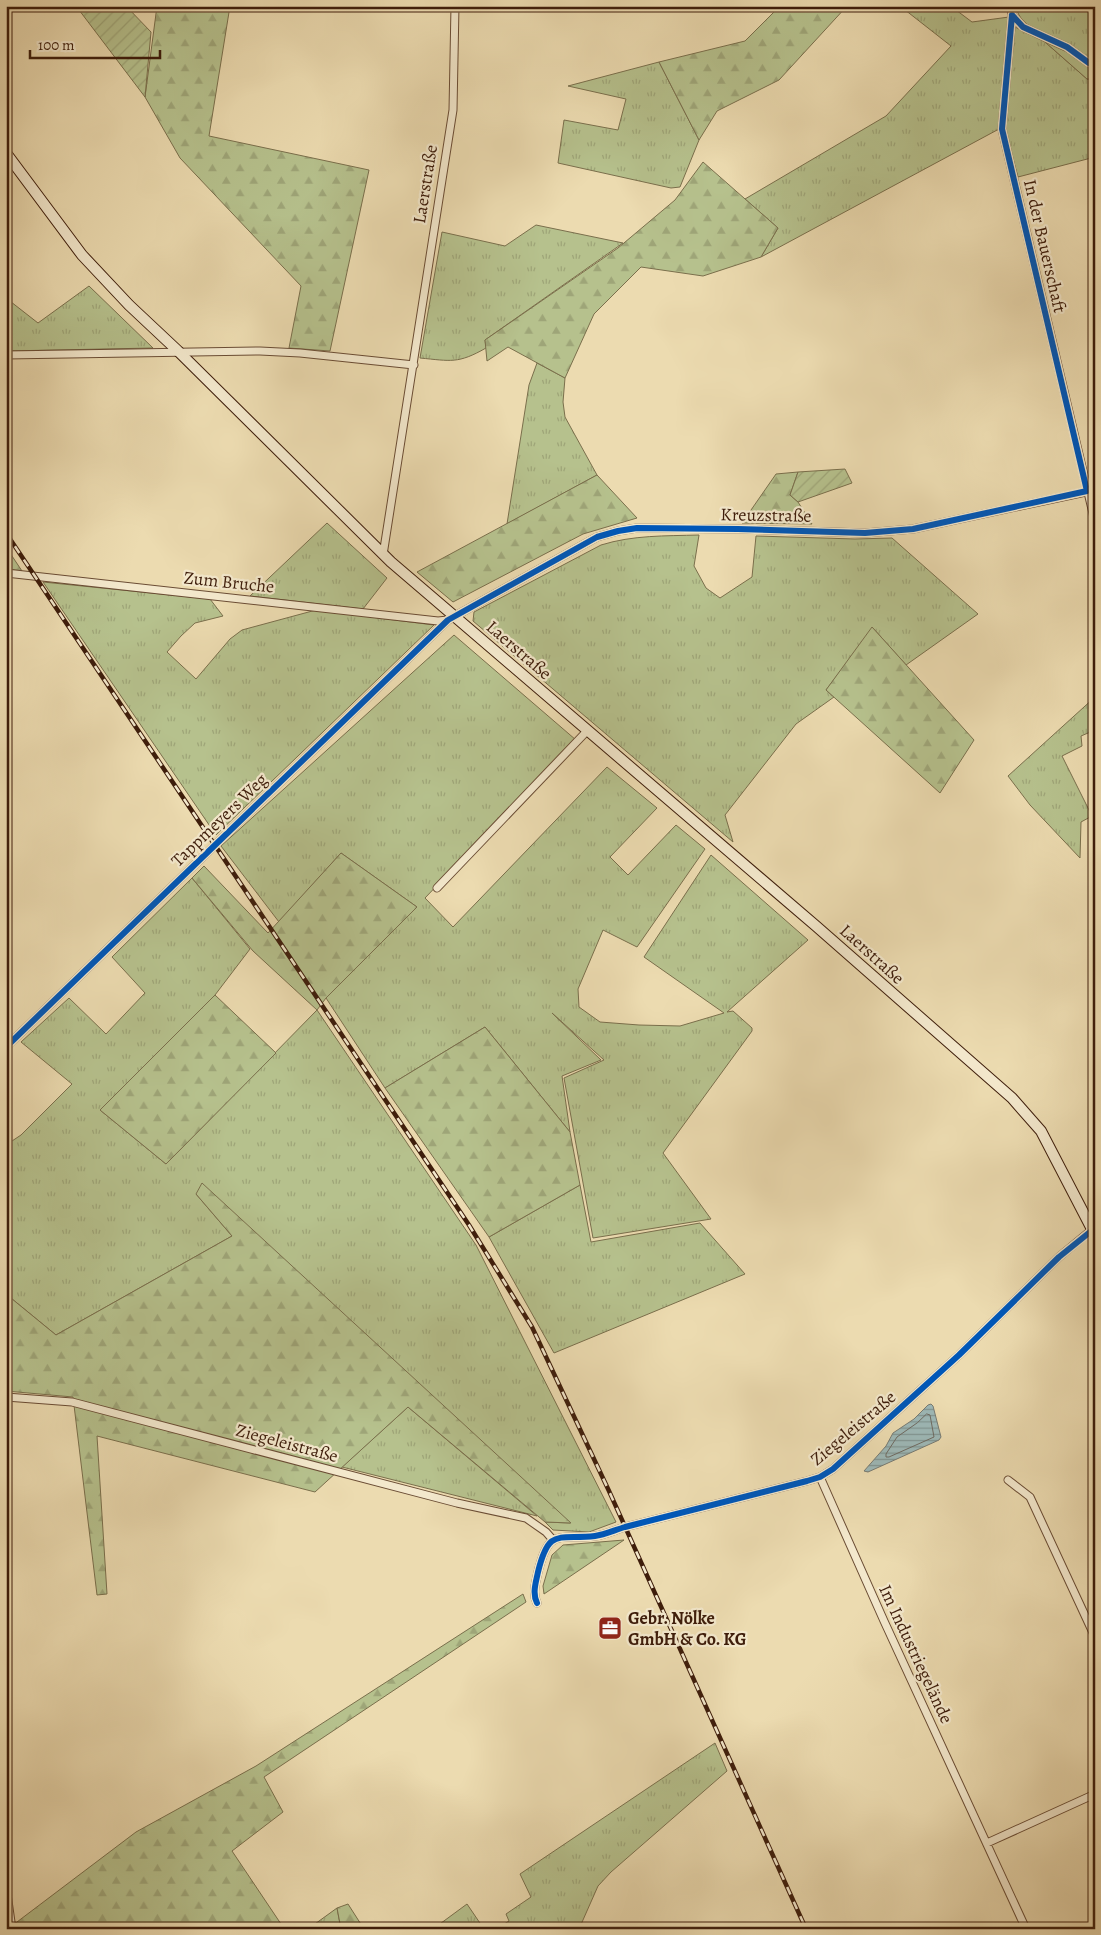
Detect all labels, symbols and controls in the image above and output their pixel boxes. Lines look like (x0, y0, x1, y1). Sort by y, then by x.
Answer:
scale bar (30, 28, 160, 60)
text: 100 m (38, 35, 75, 55)
street label: Laerstraße (407, 143, 443, 225)
street label: In der Bauerschaft (1018, 177, 1072, 315)
street label: Kreuzstraße (720, 502, 812, 528)
street label: Zum Bruche (183, 565, 275, 599)
street label: Laerstraße (481, 615, 557, 685)
street label: Tappmeyers Weg (166, 768, 272, 872)
street label: Laerstraße (834, 919, 910, 989)
street label: Ziegeleistraße (805, 1385, 901, 1471)
street label: Ziegeleistraße (233, 1418, 341, 1468)
street label: Im Industriegelände (873, 1581, 959, 1727)
place label: Gebr. Nölke GmbH & Co. KG (628, 1606, 747, 1651)
office icon: Gebr. Nölke GmbH & Co. KG (597, 1615, 623, 1641)

